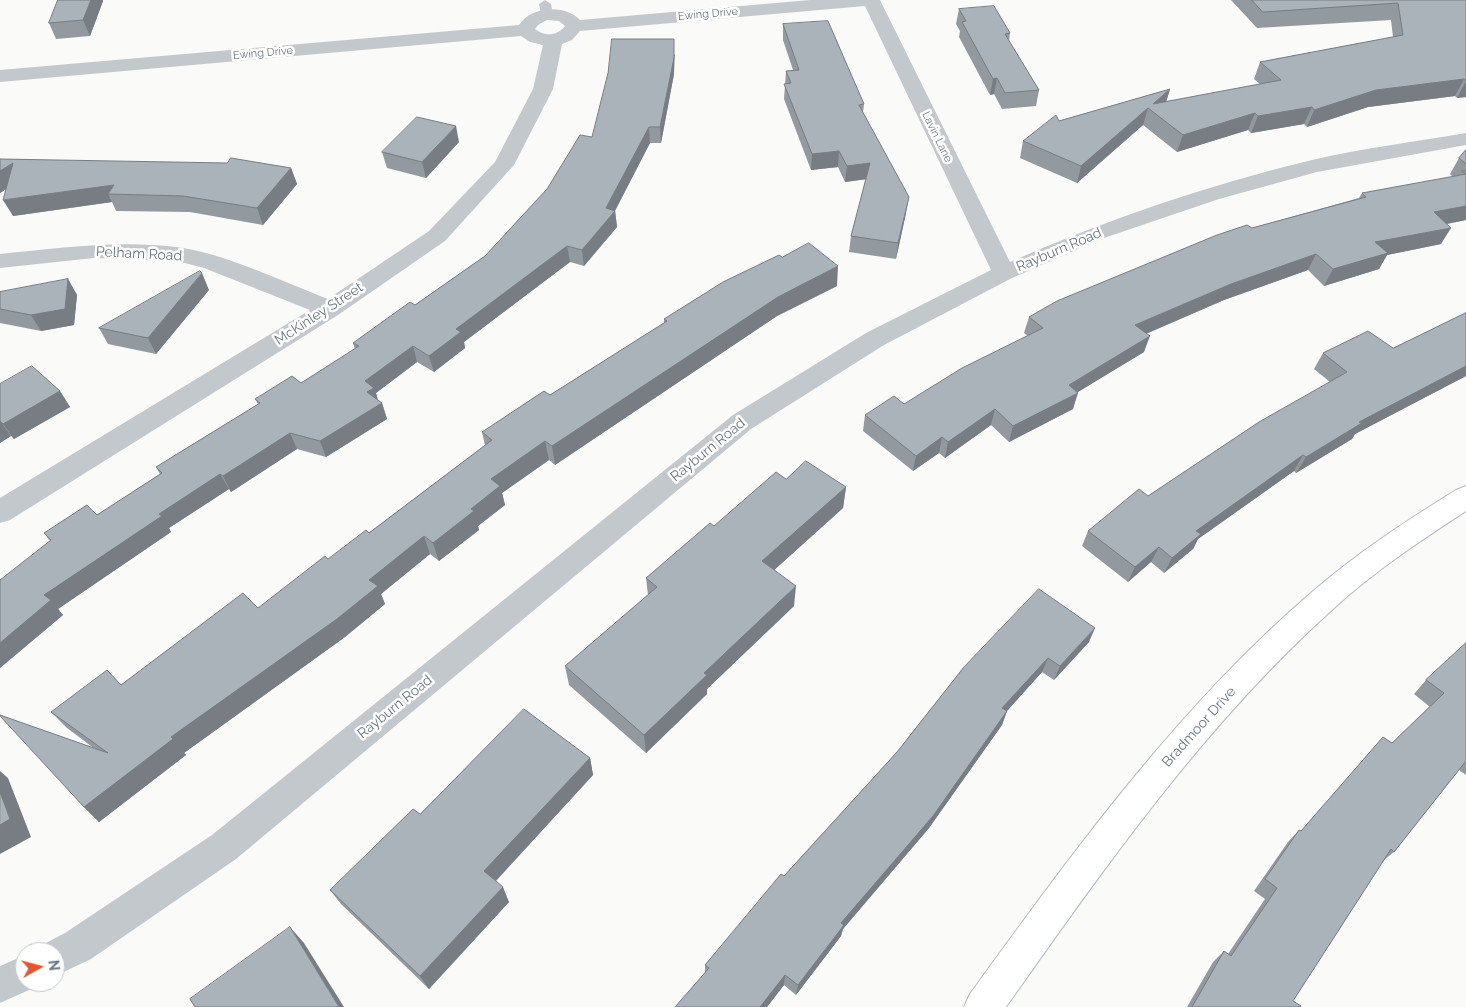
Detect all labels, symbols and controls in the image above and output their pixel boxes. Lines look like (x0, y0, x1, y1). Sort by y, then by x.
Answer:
street label: Ewing Drive (677, 5, 739, 23)
street label: Ewing Drive (232, 44, 294, 62)
street label: Lavin Lane (919, 109, 955, 165)
street label: Rayburn Road (1014, 224, 1104, 276)
street label: Pelham Road (95, 243, 183, 265)
street label: McKinley Street (272, 279, 366, 349)
street label: Rayburn Road (667, 415, 749, 485)
street label: Rayburn Road (354, 672, 436, 742)
street label: Bradmoor Drive (1159, 683, 1239, 771)
north arrow (15, 942, 65, 992)
text: N (45, 959, 62, 972)

